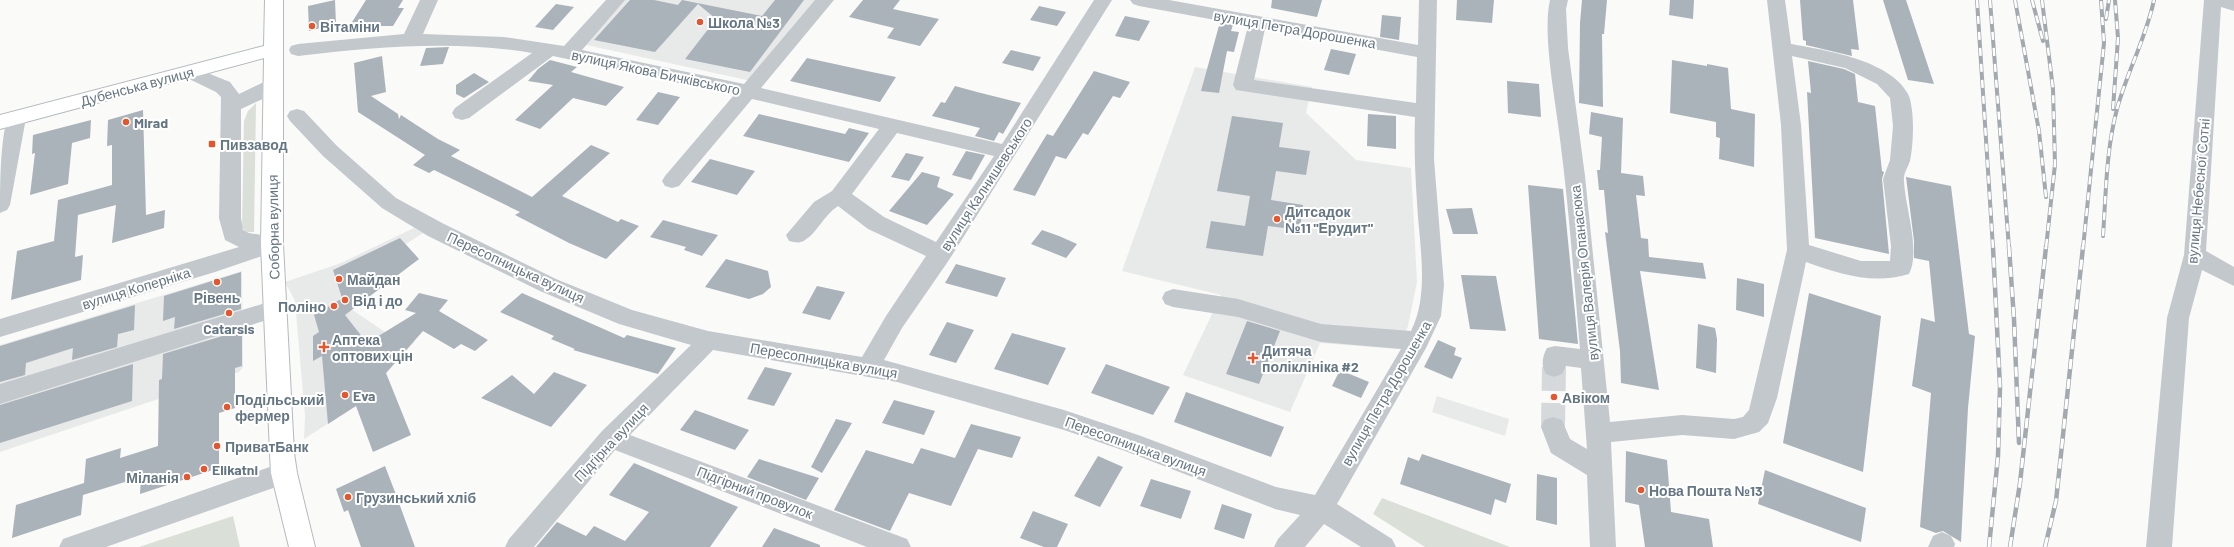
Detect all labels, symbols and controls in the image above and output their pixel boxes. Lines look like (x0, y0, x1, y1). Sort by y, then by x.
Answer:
street label: вулиця Петра Дорошенка (1213, 6, 1378, 52)
place label: Школа №3 (708, 14, 780, 31)
marker: Школа №3 (695, 17, 705, 27)
place label: Вітаміни (320, 18, 380, 35)
marker: Вітаміни (307, 21, 317, 31)
street label: вулиця Якова Бичківського (570, 46, 742, 98)
street label: Дубенська вулиця (78, 63, 196, 109)
place label: Mirad (134, 114, 168, 131)
street label: вулиця Калнишевського (937, 114, 1035, 254)
marker: Mirad (121, 117, 131, 127)
street label: вулиця Небесної Сотні (2183, 118, 2213, 264)
place label: Пивзавод (220, 136, 288, 153)
marker: Пивзавод (207, 139, 217, 149)
street label: Соборна вулиця (264, 174, 282, 280)
street label: вулиця Валерія Опанасюка (1566, 184, 1602, 361)
place label: Дитсадок №11 "Ерудит" (1285, 203, 1373, 236)
marker: Дитсадок №11 "Ерудит" (1272, 214, 1282, 224)
street label: Пересопницька вулиця (445, 228, 587, 306)
street label: вулиця Коперніка (80, 263, 192, 313)
place label: Майдан (347, 271, 400, 288)
marker: Майдан (334, 274, 344, 284)
marker: Рівень (212, 277, 222, 287)
place label: Рівень (194, 289, 241, 306)
place label: Від і до (353, 292, 403, 309)
marker: Від і до (340, 295, 350, 305)
place label: Поліно (278, 298, 326, 315)
marker: Поліно (329, 301, 339, 311)
marker: Catarsis (224, 308, 234, 318)
street label: вулиця Петра Дорошенка (1338, 317, 1435, 468)
place label: Catarsis (203, 320, 255, 337)
place label: Аптека оптових цін (332, 331, 413, 364)
street label: Пересопницька вулиця (749, 339, 899, 381)
marker: Аптека оптових цін (319, 342, 329, 352)
place label: Дитяча поліклініка #2 (1262, 342, 1359, 375)
marker: Дитяча поліклініка #2 (1247, 352, 1259, 364)
place label: Eva (353, 387, 375, 404)
place label: Авіком (1562, 389, 1610, 406)
marker: Eva (340, 390, 350, 400)
place label: Подільський фермер (235, 391, 324, 424)
marker: Авіком (1549, 392, 1559, 402)
street label: Підгірна вулиця (570, 399, 652, 485)
marker: Подільський фермер (222, 402, 232, 412)
street label: Пересопницька вулиця (1063, 412, 1209, 480)
place label: ПриватБанк (225, 438, 310, 455)
marker: ПриватБанк (212, 441, 222, 451)
place label: Elikatni (212, 461, 258, 478)
street label: Підгірний провулок (695, 462, 816, 522)
marker: Elikatni (199, 464, 209, 474)
place label: Міланія (126, 469, 179, 486)
marker: Міланія (182, 472, 192, 482)
place label: Нова Пошта №13 (1649, 482, 1763, 499)
marker: Нова Пошта №13 (1636, 485, 1646, 495)
place label: Грузинський хліб (356, 489, 476, 506)
marker: Грузинський хліб (343, 492, 353, 502)

